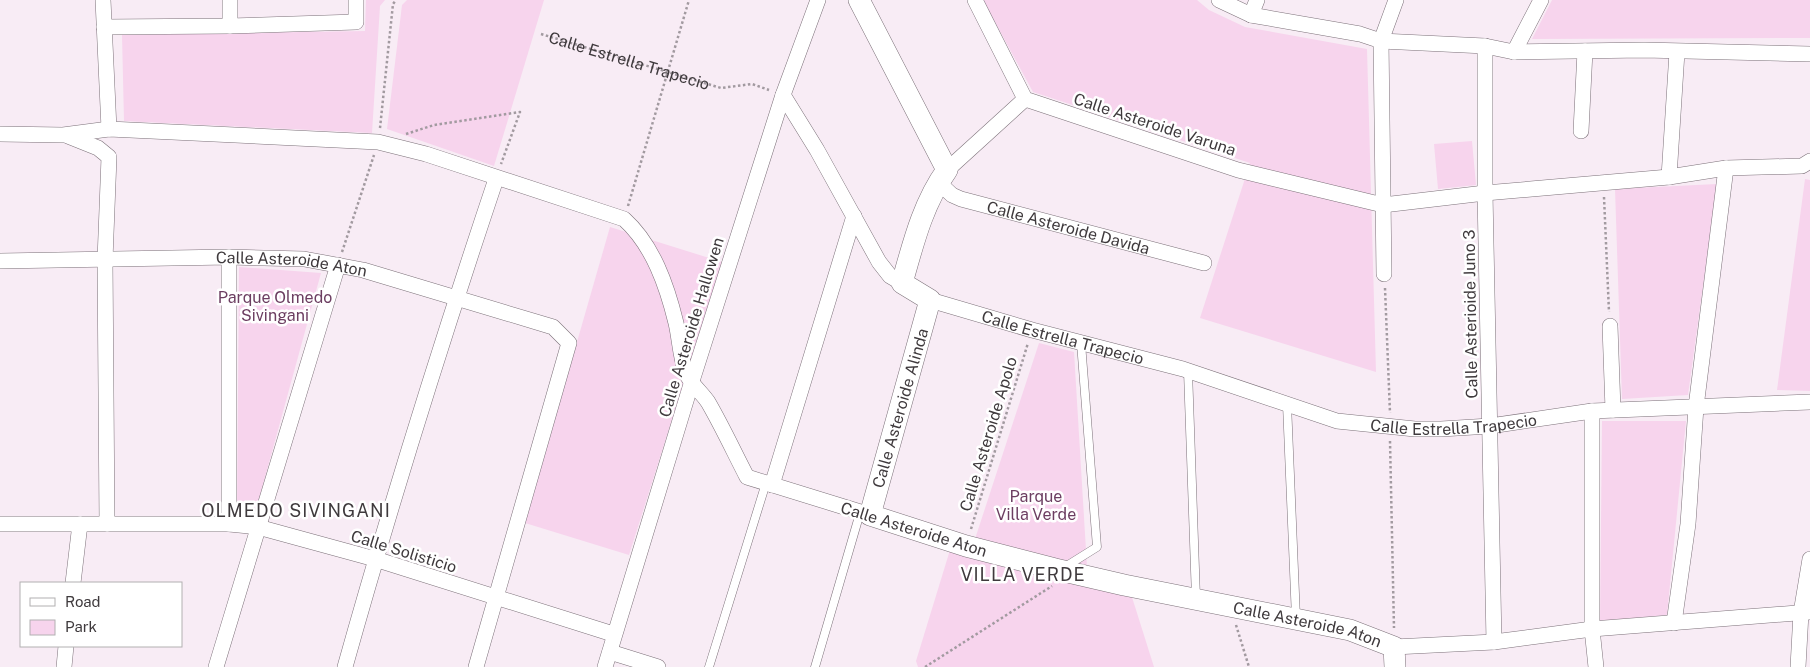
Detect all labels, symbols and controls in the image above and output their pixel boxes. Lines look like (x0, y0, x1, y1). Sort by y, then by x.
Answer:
street label: Calle Estrella Trapecio (546, 28, 712, 94)
street label: Calle Asteroide Varuna (1071, 89, 1238, 160)
street label: Calle Asteroide Davida (985, 197, 1152, 258)
street label: Calle Asterioide Juno 3 (1460, 229, 1481, 399)
street label: Calle Asteroide Hallowen (655, 235, 728, 419)
street label: Calle Asteroide Aton (216, 248, 369, 281)
park label: Parque Olmedo Sivingani (218, 288, 332, 325)
street label: Calle Estrella Trapecio (979, 307, 1146, 368)
street label: Calle Asteroide Alinda (869, 326, 932, 490)
street label: Calle Asteroide Apolo (956, 355, 1021, 514)
street label: Calle Estrella Trapecio (1369, 410, 1538, 439)
park label: Parque Villa Verde (996, 487, 1076, 524)
street label: Calle Asteroide Aton (838, 498, 989, 561)
district label: OLMEDO SIVINGANI (201, 500, 391, 521)
street label: Calle Solisticio (349, 526, 459, 577)
district label: VILLA VERDE (960, 564, 1086, 585)
legend (20, 582, 182, 647)
text: Road (65, 593, 101, 610)
street label: Calle Asteroide Aton (1231, 598, 1384, 651)
text: Park (65, 618, 97, 635)

